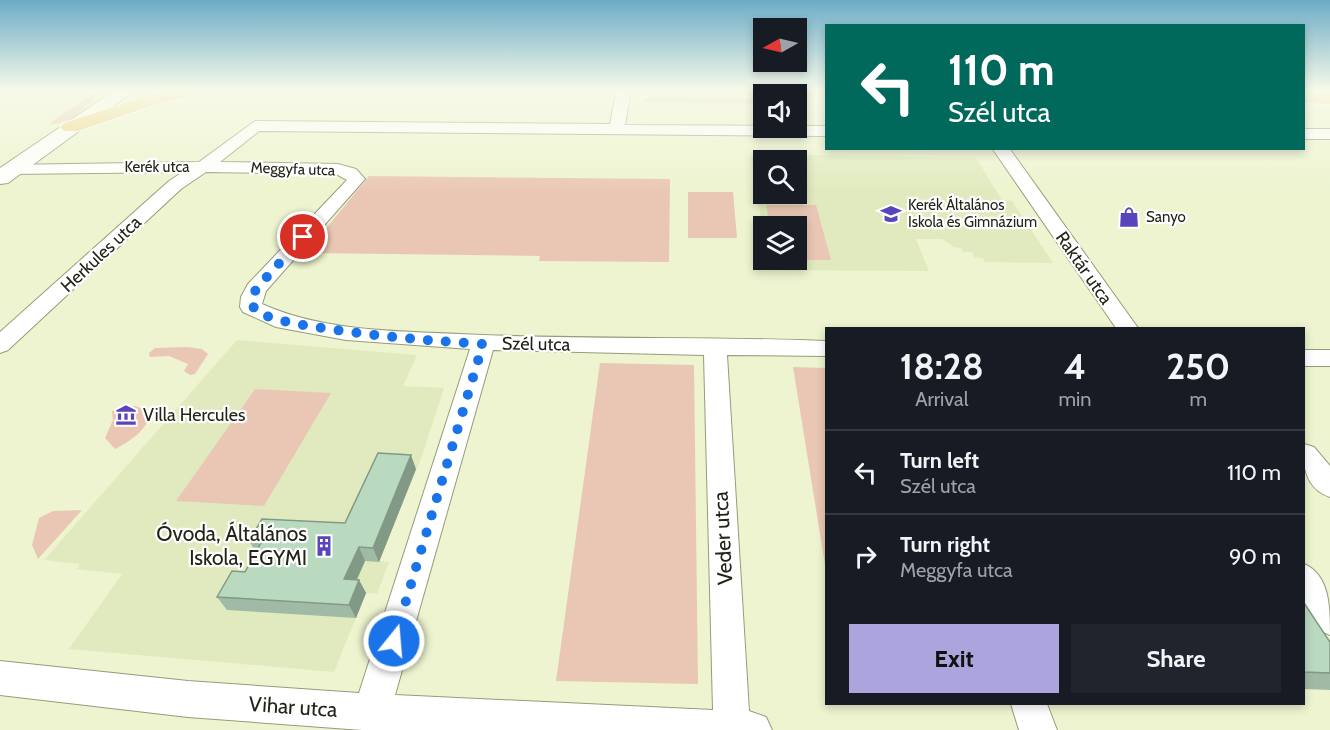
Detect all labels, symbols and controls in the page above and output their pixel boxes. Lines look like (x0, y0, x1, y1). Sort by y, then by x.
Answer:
north arrow (753, 18, 807, 72)
map controls (753, 18, 807, 270)
text: 110 m (948, 44, 1055, 96)
icon: left (849, 48, 927, 126)
button: sound (753, 84, 807, 138)
text: Szél utca (948, 96, 1051, 129)
button: search (753, 150, 807, 204)
street label: Kerék utca (125, 158, 190, 176)
street label: Meggyfa utca (250, 159, 336, 179)
place label: Kerék Általános Iskola és Gimnázium (908, 195, 1037, 231)
school or university icon: Kerék Általános Iskola és Gimnázium (879, 202, 903, 226)
shop icon: Sanyo (1117, 205, 1141, 229)
place label: Sanyo (1146, 208, 1186, 226)
street label: Herkules utca (56, 211, 146, 297)
pin (277, 211, 328, 262)
button: layers (753, 216, 807, 270)
icon: arrive (286, 220, 319, 253)
street label: Raktár utca (1051, 227, 1117, 309)
street label: Szél utca (502, 332, 571, 356)
text: 18:28 (900, 344, 984, 388)
text: 4 (1064, 344, 1086, 388)
text: 250 (1166, 344, 1230, 388)
text: Arrival (915, 387, 968, 411)
text: min (1059, 387, 1091, 411)
text: m (1189, 387, 1207, 411)
museum icon: Villa Hercules (114, 403, 138, 427)
place label: Villa Hercules (143, 404, 245, 426)
text: Turn left (900, 447, 979, 474)
icon: left (849, 456, 882, 489)
text: 110 m (1227, 459, 1281, 486)
text: Szél utca (900, 474, 976, 498)
street label: Veder utca (708, 491, 737, 585)
place label: Óvoda, Általános Iskola, EGYMI (156, 521, 307, 570)
text: Turn right (900, 531, 990, 558)
building icon: Óvoda, Általános Iskola, EGYMI (312, 534, 336, 558)
icon: right (849, 540, 882, 573)
text: 90 m (1229, 543, 1281, 570)
text: Meggyfa utca (900, 558, 1013, 582)
position arrow (362, 609, 426, 673)
button: Exit (849, 624, 1059, 693)
button: Share (1071, 624, 1281, 693)
street label: Vihar utca (248, 691, 338, 722)

